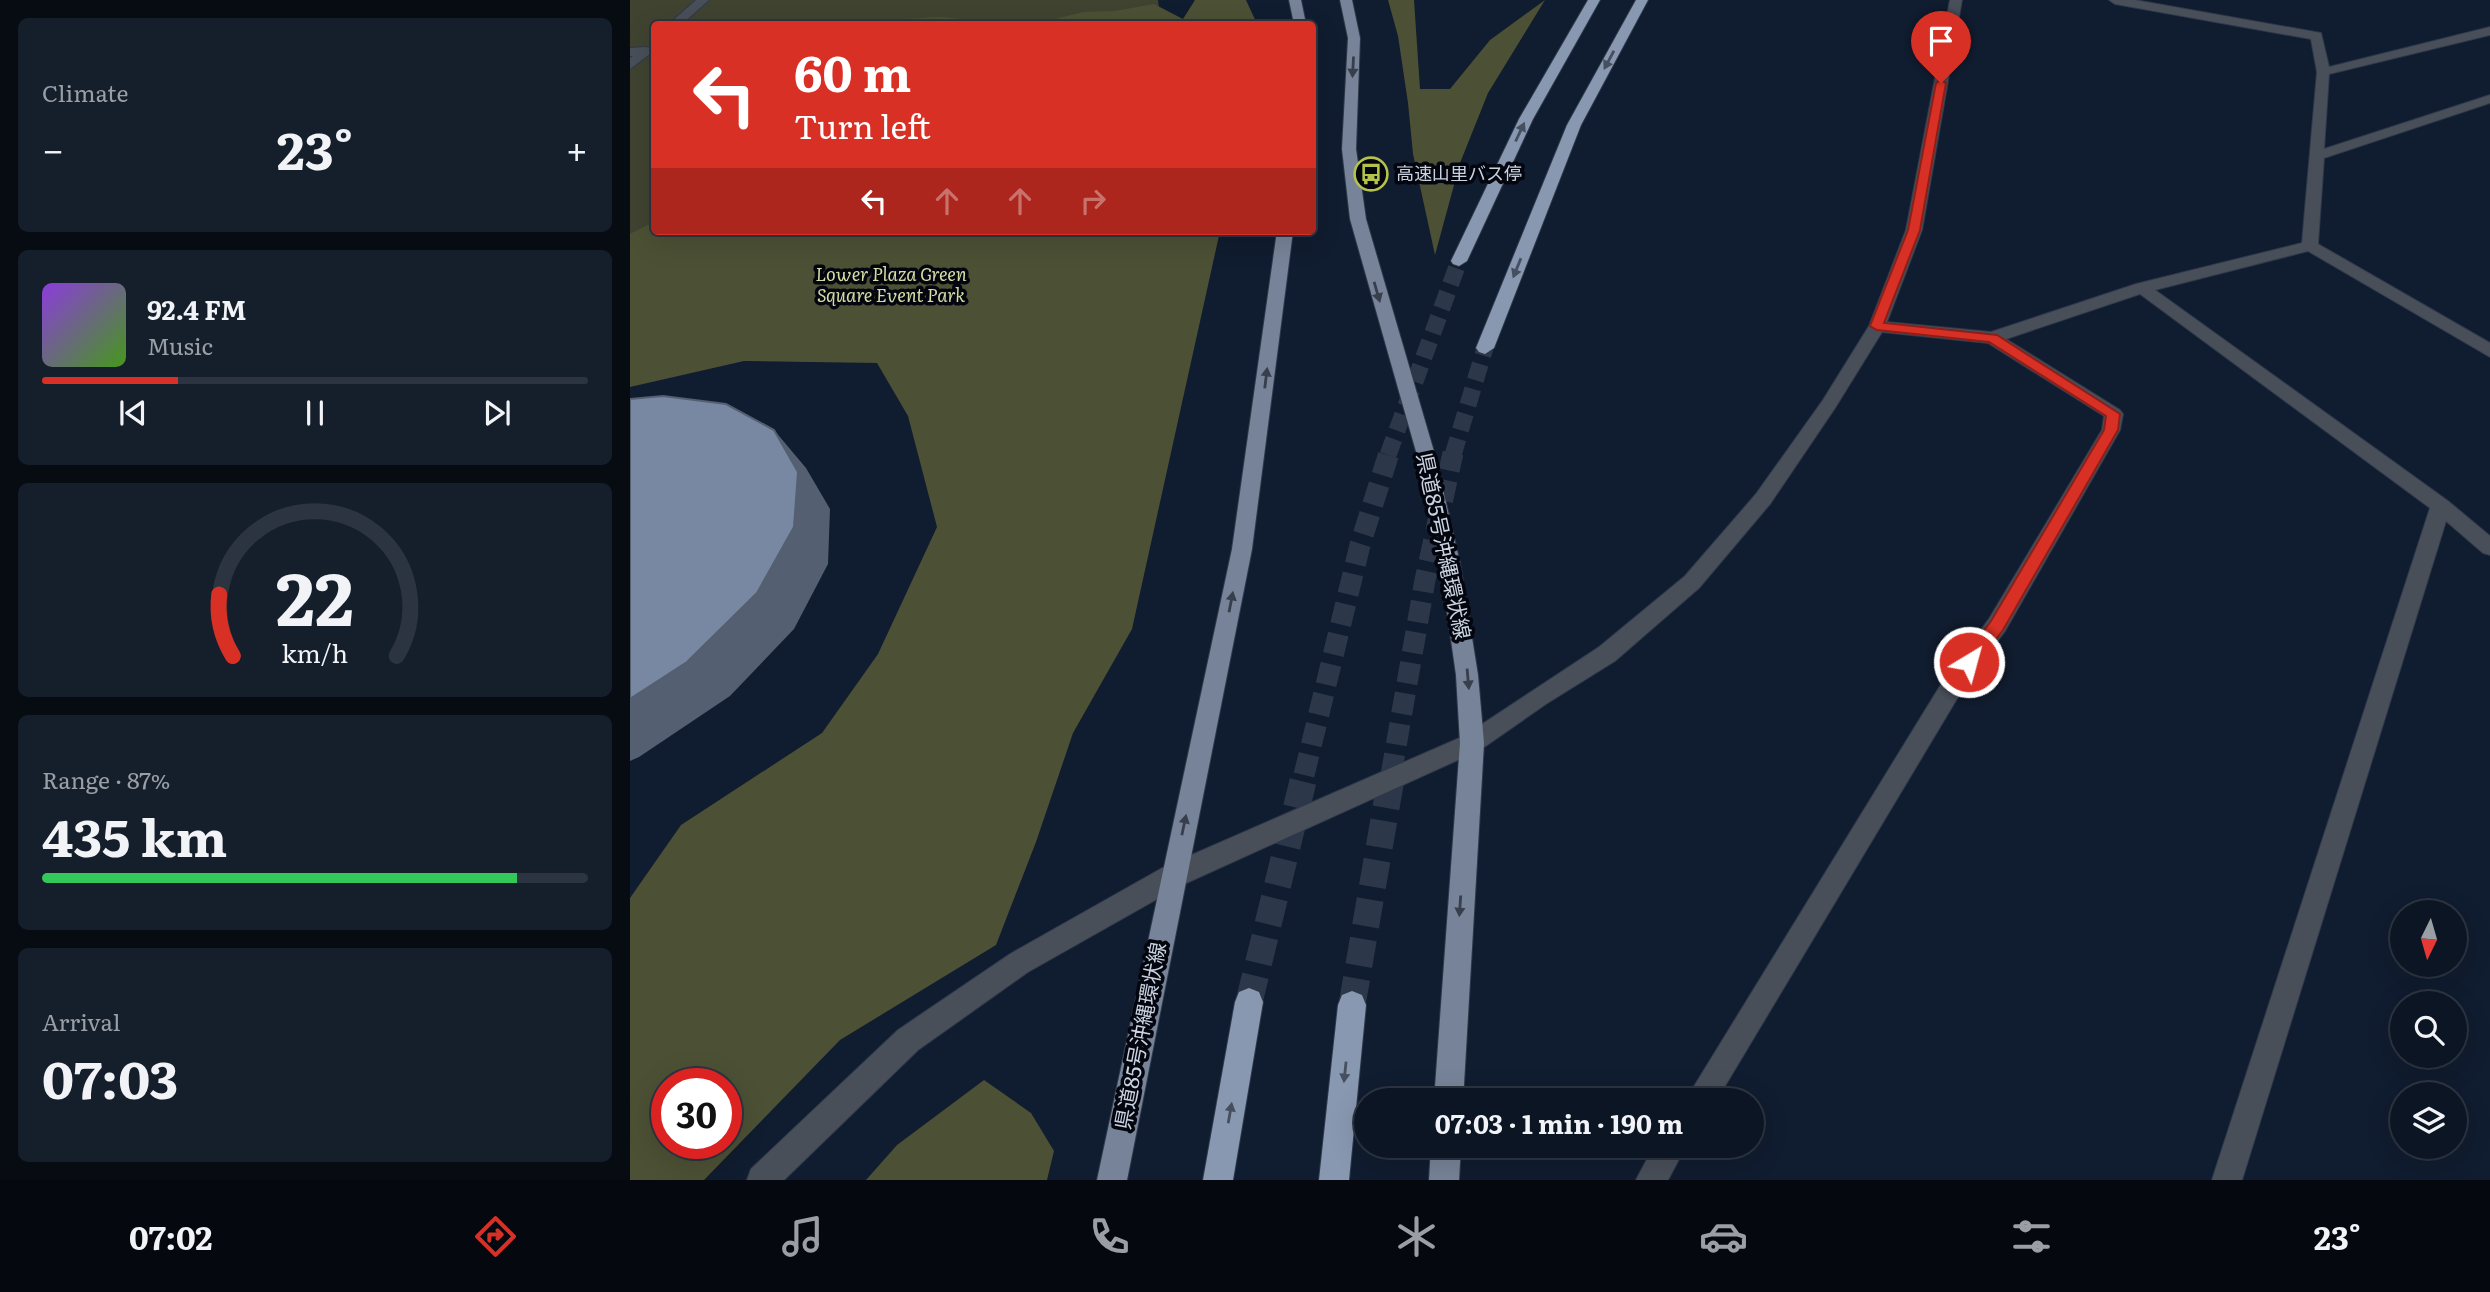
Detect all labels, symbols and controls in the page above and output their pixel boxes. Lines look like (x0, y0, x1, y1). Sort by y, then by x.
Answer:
pin (1911, 11, 1971, 83)
icon: arrive (1922, 22, 1960, 60)
text: 60 m (794, 34, 911, 107)
icon: left (679, 49, 770, 140)
one-way arrow (1604, 50, 1615, 70)
one-way arrow (1348, 57, 1359, 79)
text: Climate (42, 75, 128, 109)
text: Turn left (794, 101, 931, 149)
text: 23° (277, 109, 353, 186)
text: − (42, 119, 64, 176)
text: + (566, 119, 588, 176)
one-way arrow (1514, 122, 1525, 142)
bus stop icon: 高速山里バス停 (1352, 155, 1390, 193)
place label: 高速山里バス停 (1396, 159, 1522, 186)
icon: left (855, 182, 893, 220)
icon: ahead (928, 182, 966, 220)
icon: ahead (1001, 182, 1039, 220)
icon: right (1074, 182, 1112, 220)
one-way arrow (1511, 257, 1522, 278)
park label: Lower Plaza Green Square Event Park (815, 260, 967, 308)
one-way arrow (1373, 281, 1383, 302)
text: 92.4 FM (147, 289, 246, 328)
text: Music (147, 328, 213, 362)
one-way arrow (1261, 366, 1272, 388)
icon: previous (114, 394, 152, 432)
icon: pause (296, 394, 334, 432)
icon: next (478, 394, 516, 432)
street label: 県道85号沖縄環状線 (1411, 449, 1480, 642)
text: 22 (276, 540, 354, 648)
one-way arrow (1226, 591, 1237, 613)
position arrow (1932, 625, 2006, 699)
text: km/h (282, 634, 348, 671)
one-way arrow (1462, 669, 1473, 691)
text: Range · 87% (42, 762, 170, 796)
text: 435 km (42, 796, 227, 873)
one-way arrow (1179, 814, 1190, 836)
one-way arrow (1454, 896, 1465, 918)
north arrow (2390, 900, 2468, 976)
map controls (2390, 900, 2467, 1159)
street label: 県道85号沖縄環状線 (1105, 939, 1172, 1132)
button: search (2390, 991, 2467, 1068)
text: Arrival (42, 1004, 121, 1038)
text: 07:03 (42, 1038, 178, 1115)
one-way arrow (1339, 1062, 1350, 1084)
speed limit sign: 30 (651, 1068, 742, 1159)
button: layers (2390, 1082, 2467, 1159)
one-way arrow (1225, 1102, 1236, 1124)
text: 07:03 · 1 min · 190 m (1435, 1103, 1683, 1142)
text: 07:02 (129, 1212, 212, 1260)
icon: directions (471, 1212, 520, 1261)
icon: music (778, 1212, 827, 1261)
icon: phone (1085, 1212, 1134, 1261)
icon: climate (1392, 1212, 1441, 1261)
icon: car (1699, 1212, 1748, 1261)
icon: filters (2007, 1212, 2056, 1261)
text: 23° (2314, 1212, 2361, 1260)

